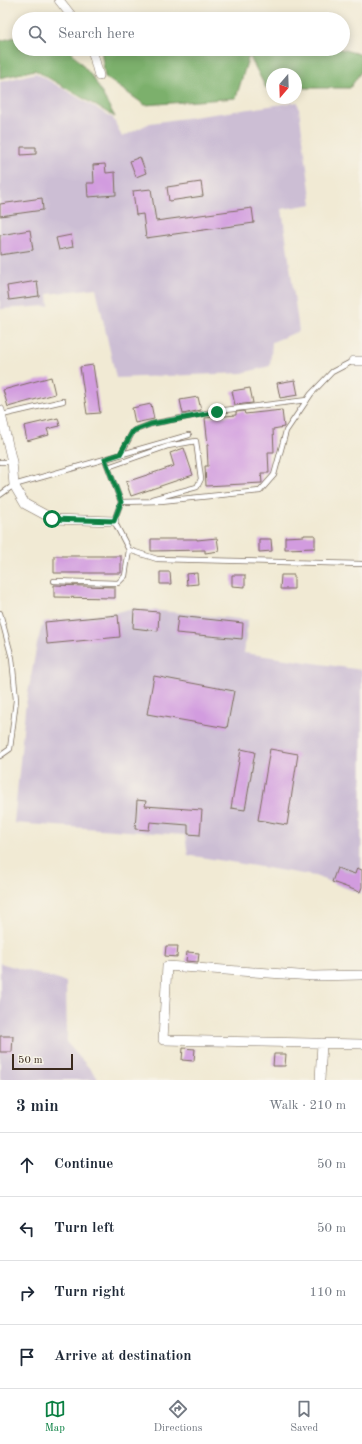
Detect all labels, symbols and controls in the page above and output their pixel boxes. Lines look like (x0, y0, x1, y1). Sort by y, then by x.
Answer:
search box (12, 12, 350, 56)
icon: search (26, 23, 48, 45)
text: Search here (58, 27, 135, 42)
north arrow (266, 68, 302, 104)
route end (208, 403, 226, 421)
route start (43, 510, 61, 528)
scale bar (12, 1052, 73, 1071)
text: 50 m (18, 1055, 43, 1066)
text: 3 min (16, 1098, 59, 1115)
text: Walk · 210 m (269, 1099, 346, 1112)
icon: ahead (16, 1154, 38, 1176)
text: Continue (54, 1157, 113, 1172)
text: 50 m (317, 1158, 346, 1171)
icon: left (16, 1218, 38, 1240)
text: Turn left (54, 1221, 114, 1236)
text: 50 m (317, 1222, 346, 1235)
icon: right (16, 1282, 38, 1304)
text: Turn right (54, 1285, 125, 1300)
text: 110 m (309, 1286, 346, 1299)
icon: arrive (16, 1346, 38, 1368)
text: Arrive at destination (54, 1349, 192, 1364)
tab: Map (44, 1398, 66, 1436)
tab: Directions (154, 1398, 202, 1436)
tab: Saved (290, 1398, 318, 1436)

